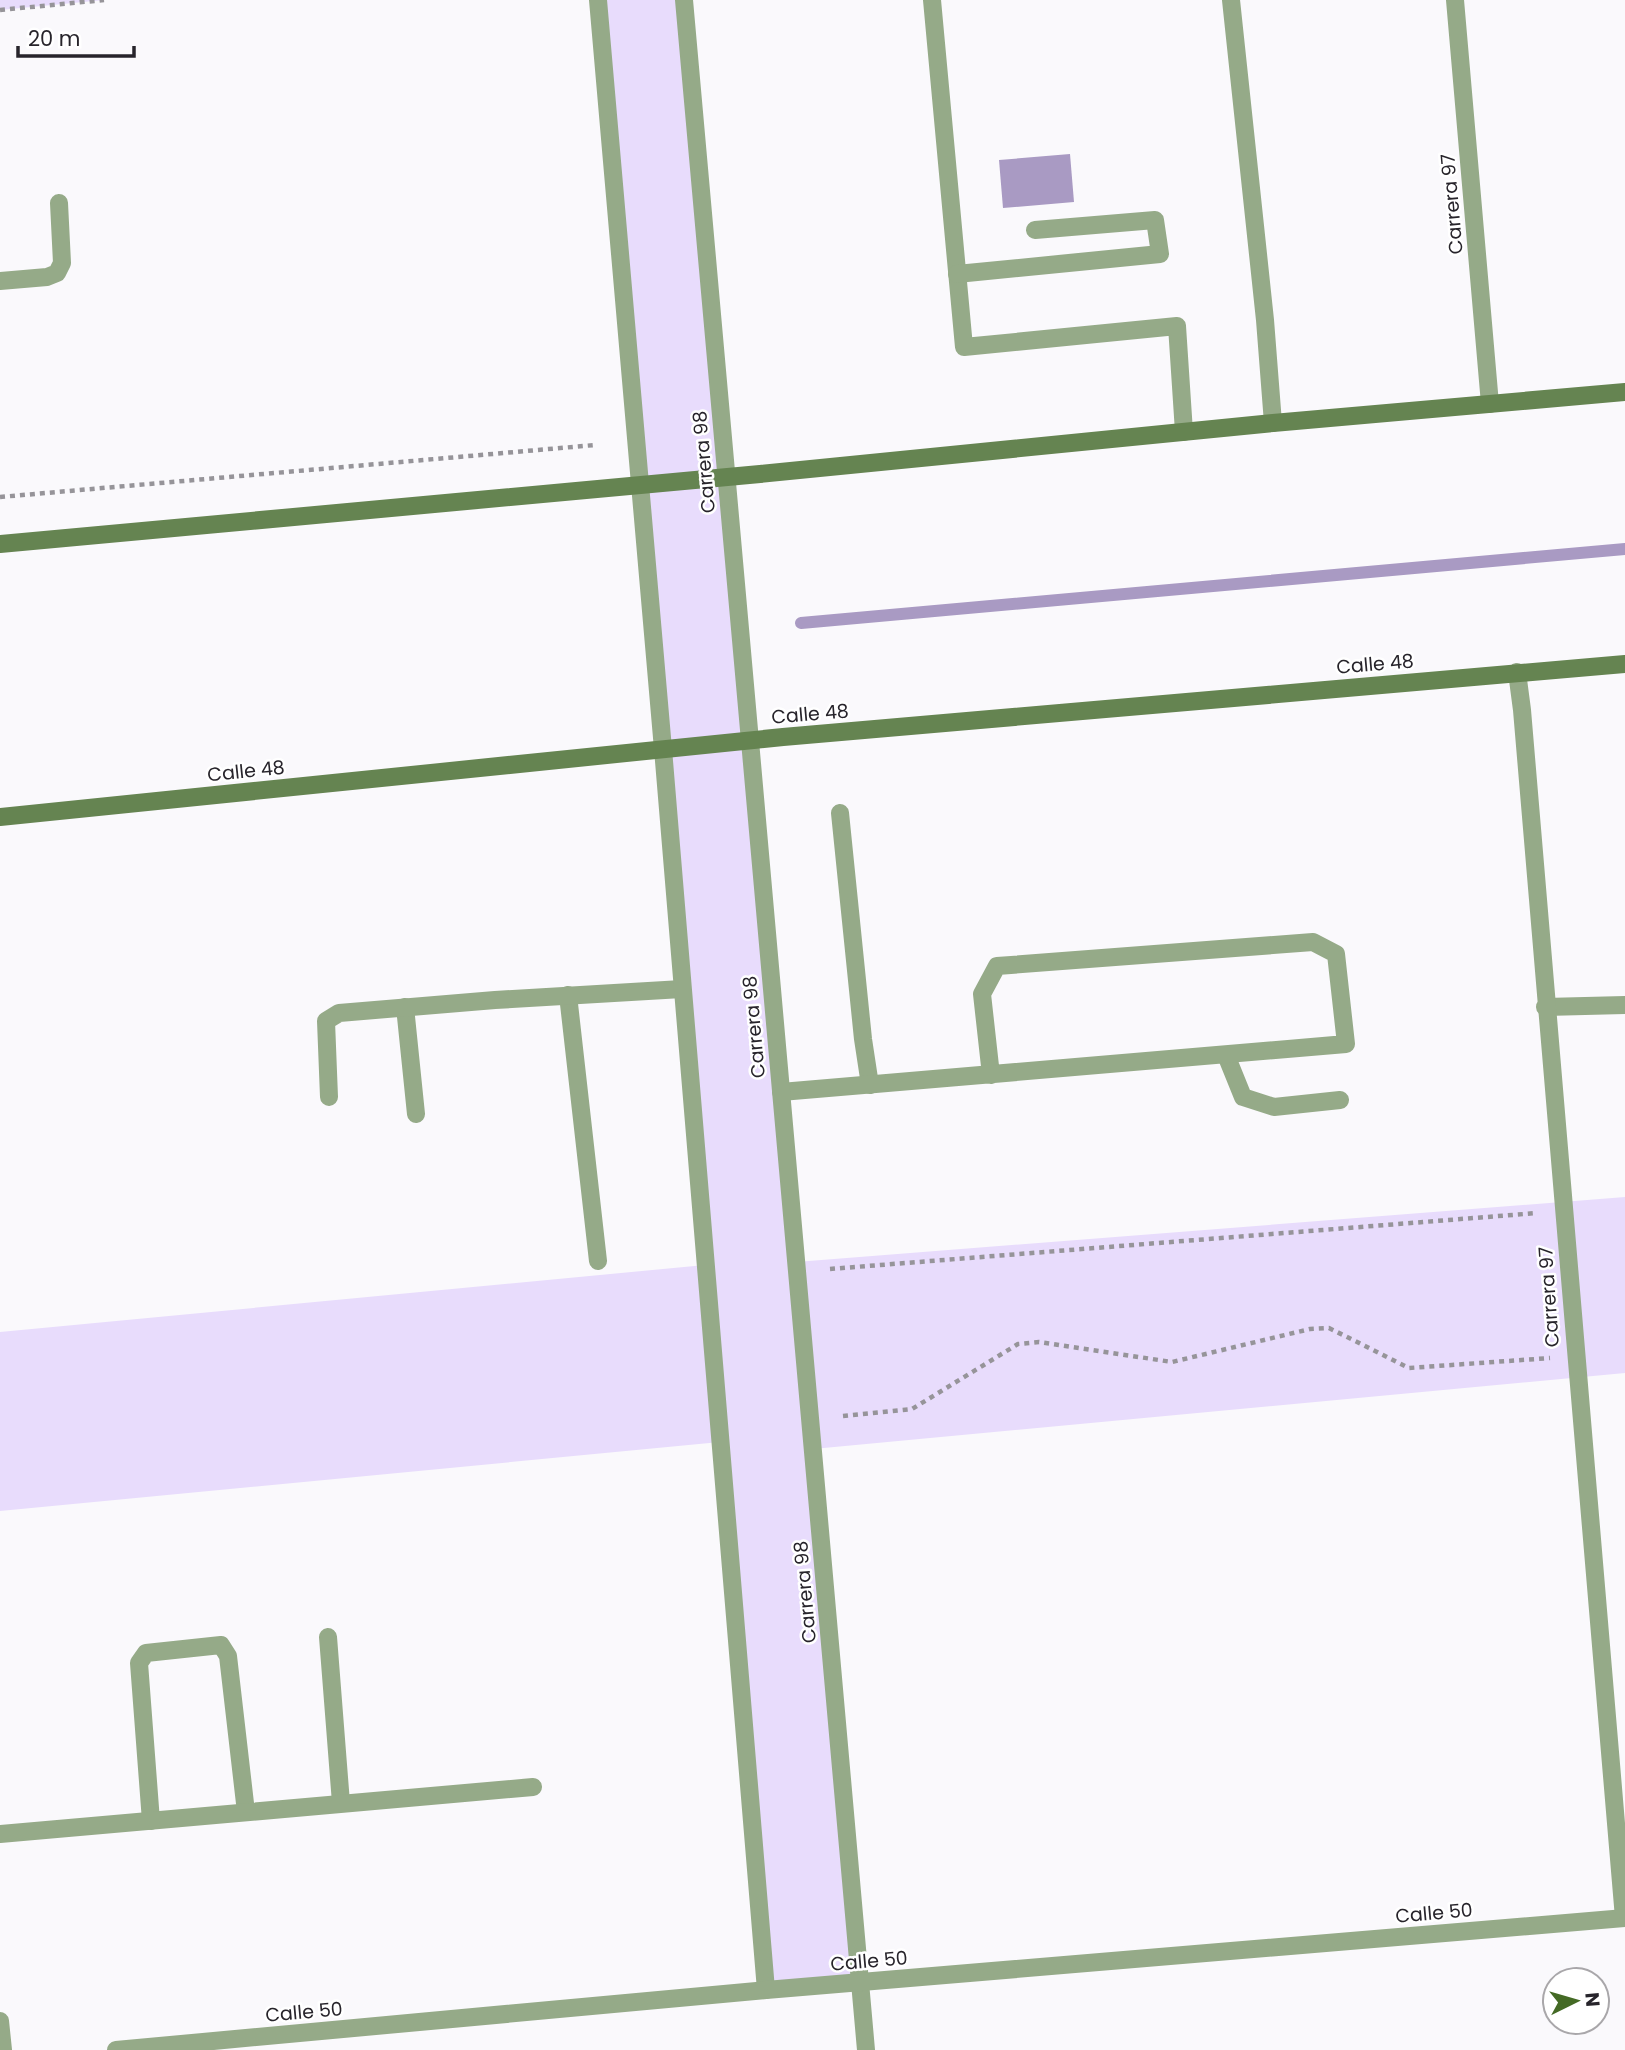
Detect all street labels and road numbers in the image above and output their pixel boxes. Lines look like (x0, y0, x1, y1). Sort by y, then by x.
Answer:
street label: Carrera 97 (1434, 153, 1470, 255)
street label: Carrera 98 (686, 410, 722, 514)
street label: Calle 48 (1335, 647, 1415, 681)
street label: Calle 48 (770, 697, 850, 731)
street label: Calle 48 (206, 754, 286, 788)
street label: Carrera 98 (736, 975, 772, 1079)
street label: Carrera 97 (1532, 1246, 1566, 1348)
street label: Carrera 98 (787, 1540, 823, 1644)
street label: Calle 50 (1394, 1896, 1474, 1930)
street label: Calle 50 (829, 1944, 909, 1978)
street label: Calle 50 (264, 1995, 344, 2029)

